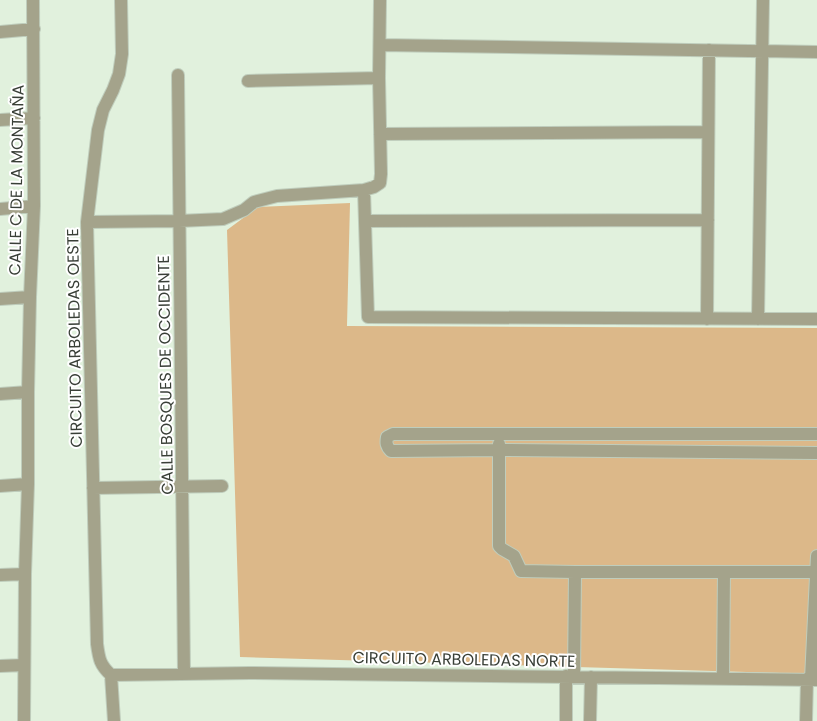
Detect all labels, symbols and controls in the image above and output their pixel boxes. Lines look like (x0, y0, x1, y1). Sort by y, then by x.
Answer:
street label: CALLE C DE LA MONTAÑA (3, 84, 30, 276)
street label: CIRCUITO ARBOLEDAS OESTE (61, 228, 88, 448)
street label: CALLE BOSQUES DE OCCIDENTE (152, 255, 179, 495)
street label: CIRCUITO ARBOLEDAS NORTE (352, 646, 576, 673)

